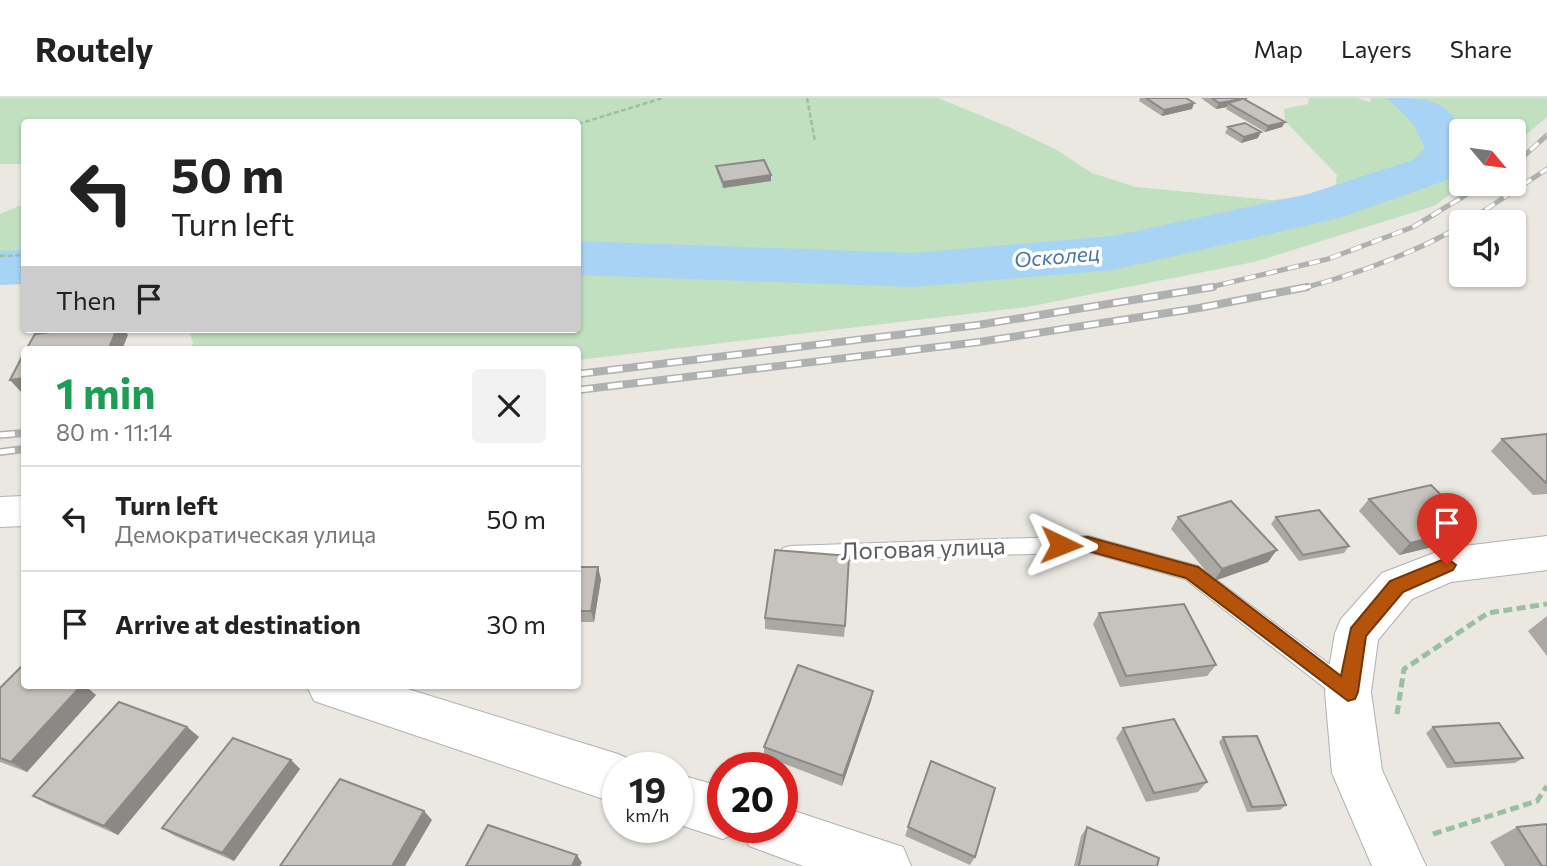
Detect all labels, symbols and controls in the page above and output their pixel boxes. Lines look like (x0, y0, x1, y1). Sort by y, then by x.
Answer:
text: Routely (35, 28, 153, 69)
text: Map (1254, 34, 1303, 63)
text: Layers (1341, 34, 1412, 63)
text: Share (1450, 34, 1512, 63)
north arrow (1449, 119, 1526, 196)
map controls (1449, 119, 1526, 287)
text: 50 m (171, 143, 284, 203)
icon: left (56, 147, 147, 238)
text: Turn left (171, 203, 295, 243)
button: sound (1449, 210, 1526, 287)
water label: Осколец (1013, 239, 1101, 272)
icon: arrive (130, 280, 168, 318)
text: Then (56, 284, 116, 315)
text: 1 min (56, 366, 156, 418)
button: close (472, 369, 546, 443)
text: 80 m · 11:14 (56, 418, 172, 446)
text: Turn left (115, 489, 218, 520)
pin (1417, 493, 1477, 565)
icon: left (56, 500, 94, 538)
text: 50 m (486, 503, 546, 534)
icon: arrive (1428, 504, 1466, 542)
position arrow (1024, 508, 1098, 582)
text: Демократическая улица (115, 520, 376, 548)
street label: Логовая улица (840, 530, 1006, 565)
icon: arrive (56, 605, 94, 643)
text: Arrive at destination (115, 608, 361, 639)
text: 30 m (487, 608, 546, 639)
speed limit sign: 20 (707, 752, 798, 843)
text: 19 (629, 767, 666, 810)
text: km/h (626, 804, 669, 826)

